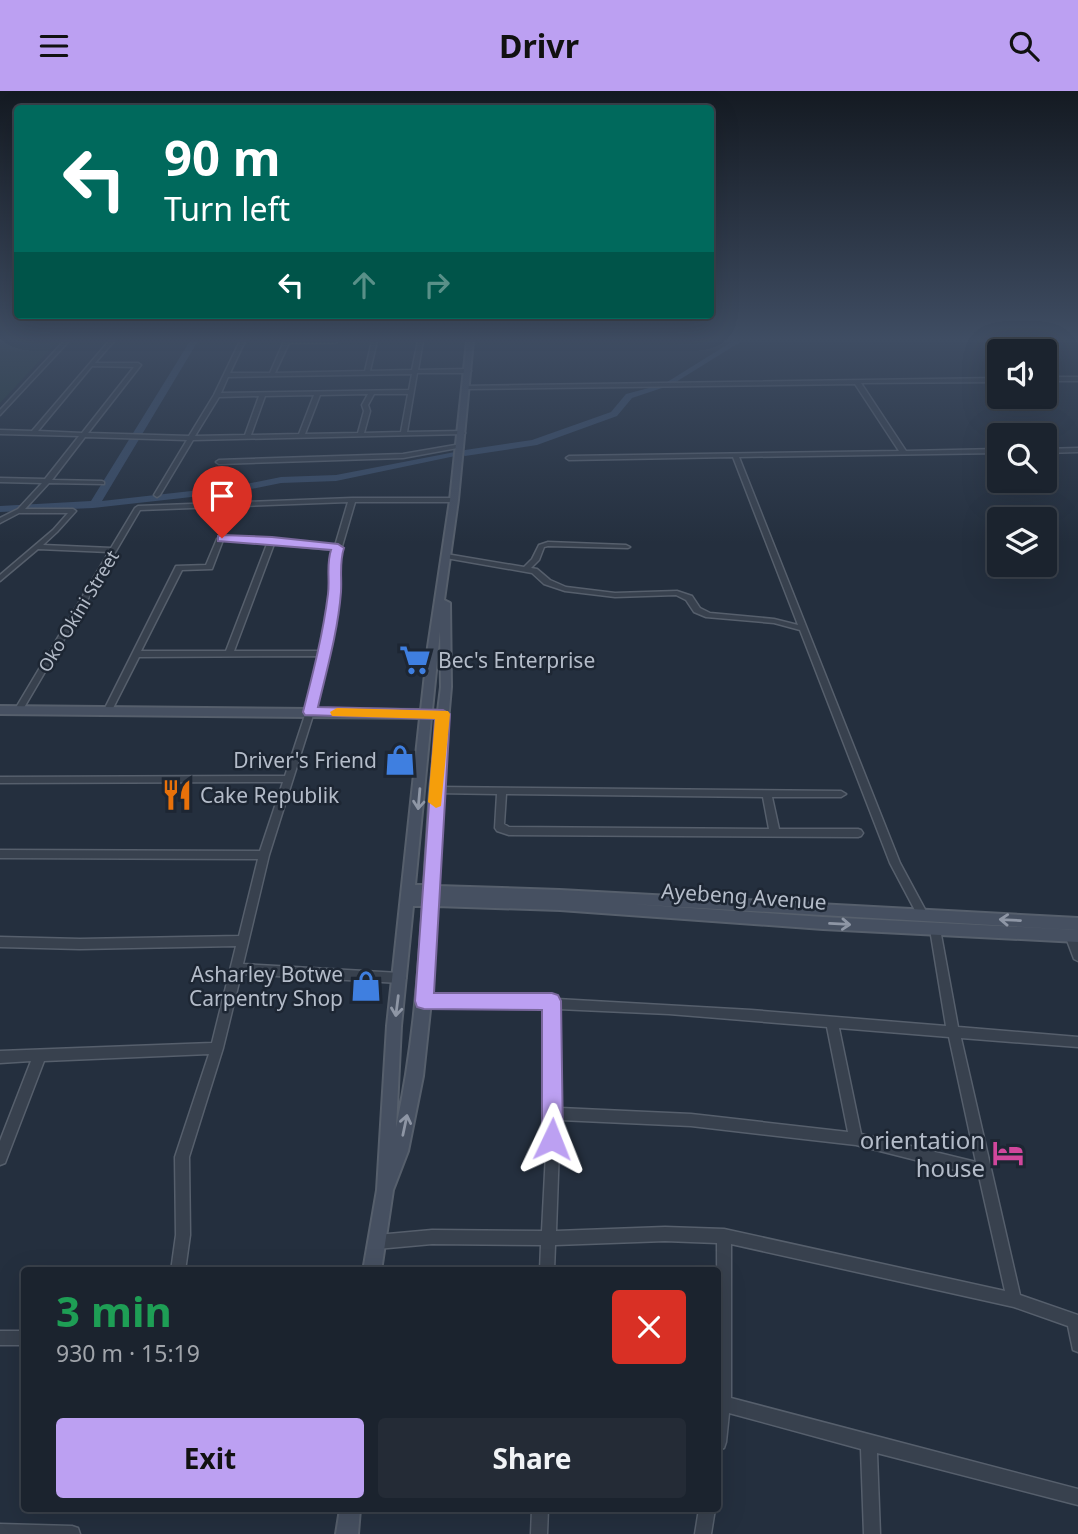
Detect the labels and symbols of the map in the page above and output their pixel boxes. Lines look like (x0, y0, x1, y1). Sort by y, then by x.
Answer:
pin (192, 466, 252, 538)
street label: Oko Okini Street (32, 545, 124, 676)
supermarket icon: Bec's Enterprise (398, 643, 432, 677)
place label: Bec's Enterprise (438, 646, 595, 674)
shop icon: Driver's Friend (383, 743, 417, 777)
place label: Driver's Friend (233, 746, 377, 774)
restaurant icon: Cake Republik (160, 778, 194, 812)
place label: Cake Republik (200, 781, 340, 809)
one-way arrow (412, 787, 425, 810)
street label: Ayebeng Avenue (660, 876, 828, 916)
one-way arrow (999, 913, 1022, 926)
one-way arrow (828, 917, 851, 930)
place label: Asharley Botwe Carpentry Shop (189, 960, 343, 1012)
shop icon: Asharley Botwe Carpentry Shop (349, 969, 383, 1003)
one-way arrow (390, 994, 403, 1017)
position arrow (515, 1102, 589, 1176)
one-way arrow (399, 1114, 413, 1137)
place label: orientation house (860, 1123, 985, 1184)
hotel icon: orientation house (991, 1136, 1025, 1170)

